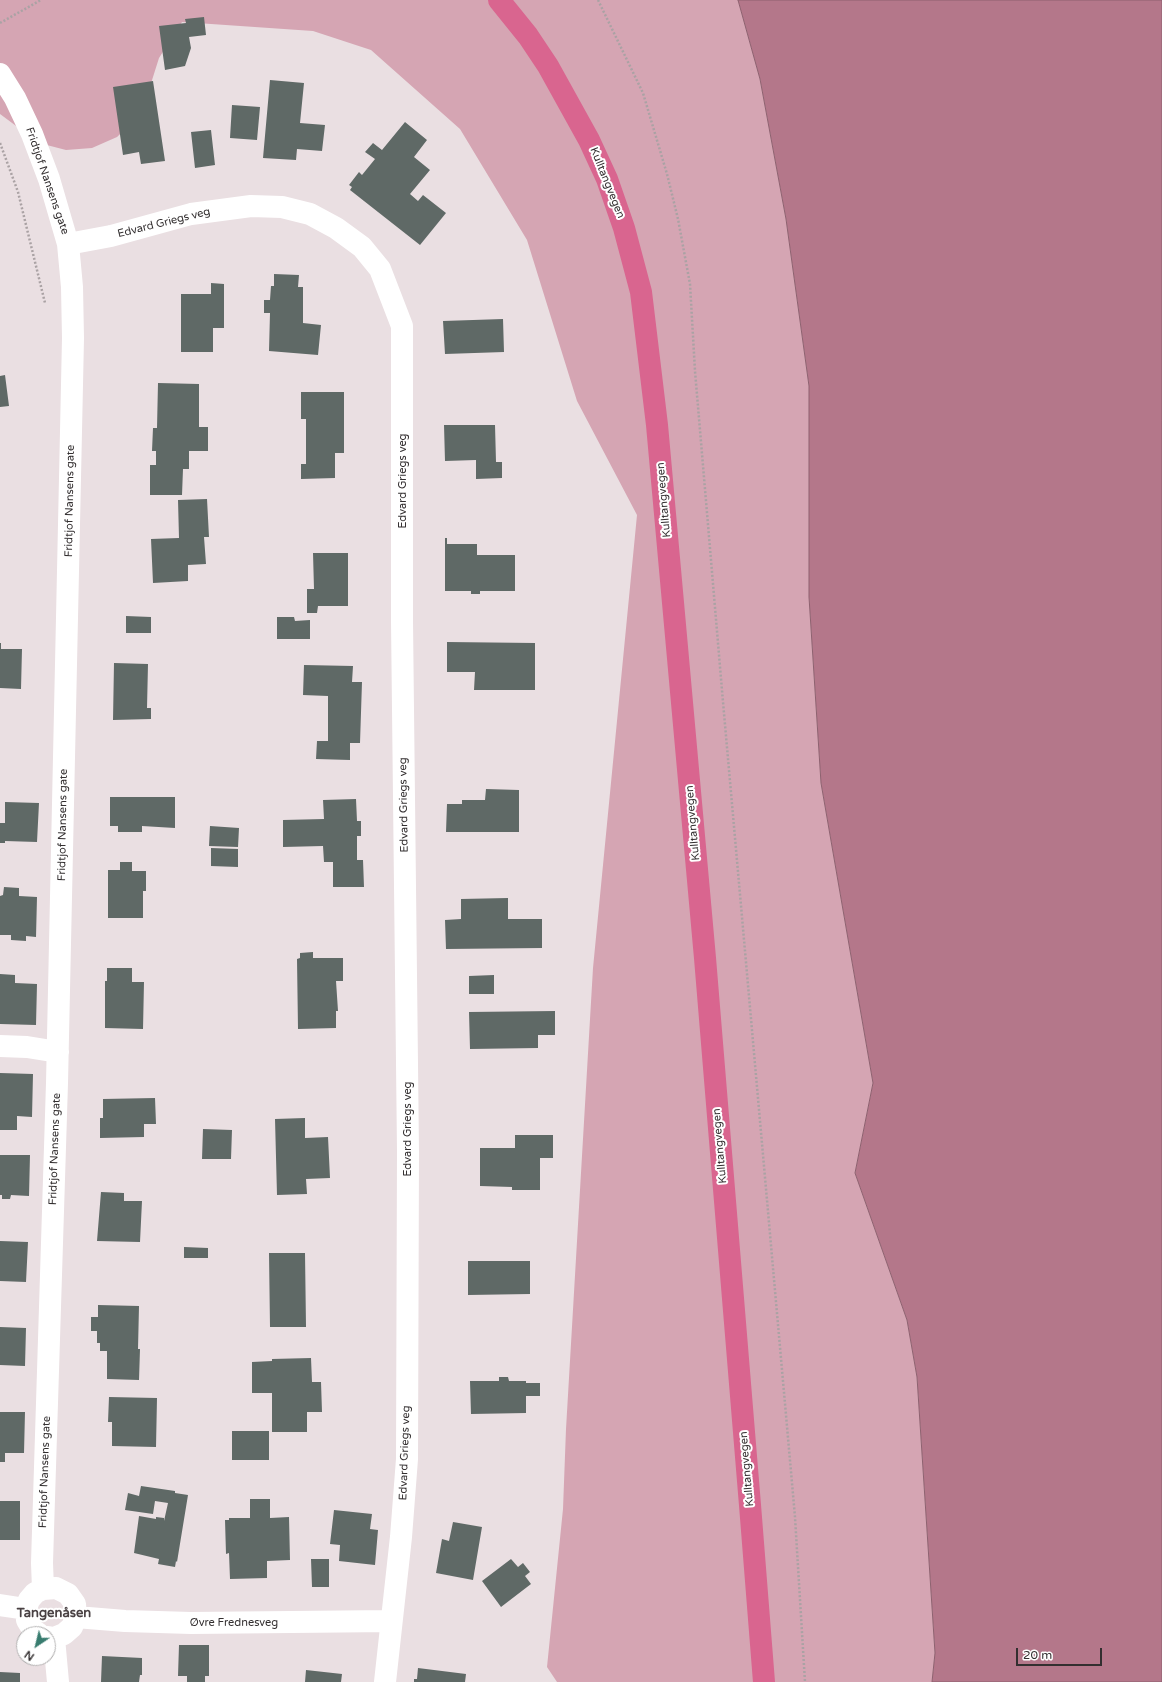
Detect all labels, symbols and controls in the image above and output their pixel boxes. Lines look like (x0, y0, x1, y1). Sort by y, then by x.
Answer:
street label: Fridtjof Nansens gate (22, 126, 72, 236)
street label: Kulltangvegen (587, 146, 627, 220)
street label: Edvard Griegs veg (116, 205, 212, 241)
street label: Edvard Griegs veg (396, 433, 410, 529)
street label: Fridtjof Nansens gate (62, 445, 78, 557)
street label: Kulltangvegen (654, 462, 674, 538)
street label: Edvard Griegs veg (397, 757, 411, 853)
street label: Fridtjof Nansens gate (55, 769, 71, 881)
street label: Kulltangvegen (683, 785, 703, 861)
street label: Edvard Griegs veg (401, 1081, 415, 1177)
street label: Fridtjof Nansens gate (46, 1093, 64, 1205)
street label: Kulltangvegen (710, 1108, 730, 1184)
street label: Edvard Griegs veg (397, 1405, 413, 1501)
street label: Fridtjof Nansens gate (36, 1416, 54, 1528)
street label: Kulltangvegen (737, 1431, 757, 1507)
district label: Tangenåsen (17, 1606, 91, 1622)
street label: Øvre Frednesveg (190, 1616, 278, 1630)
north arrow (16, 1626, 56, 1666)
scale bar (1018, 1640, 1104, 1666)
text: N (22, 1648, 37, 1663)
text: 20 m (1023, 1648, 1052, 1662)

